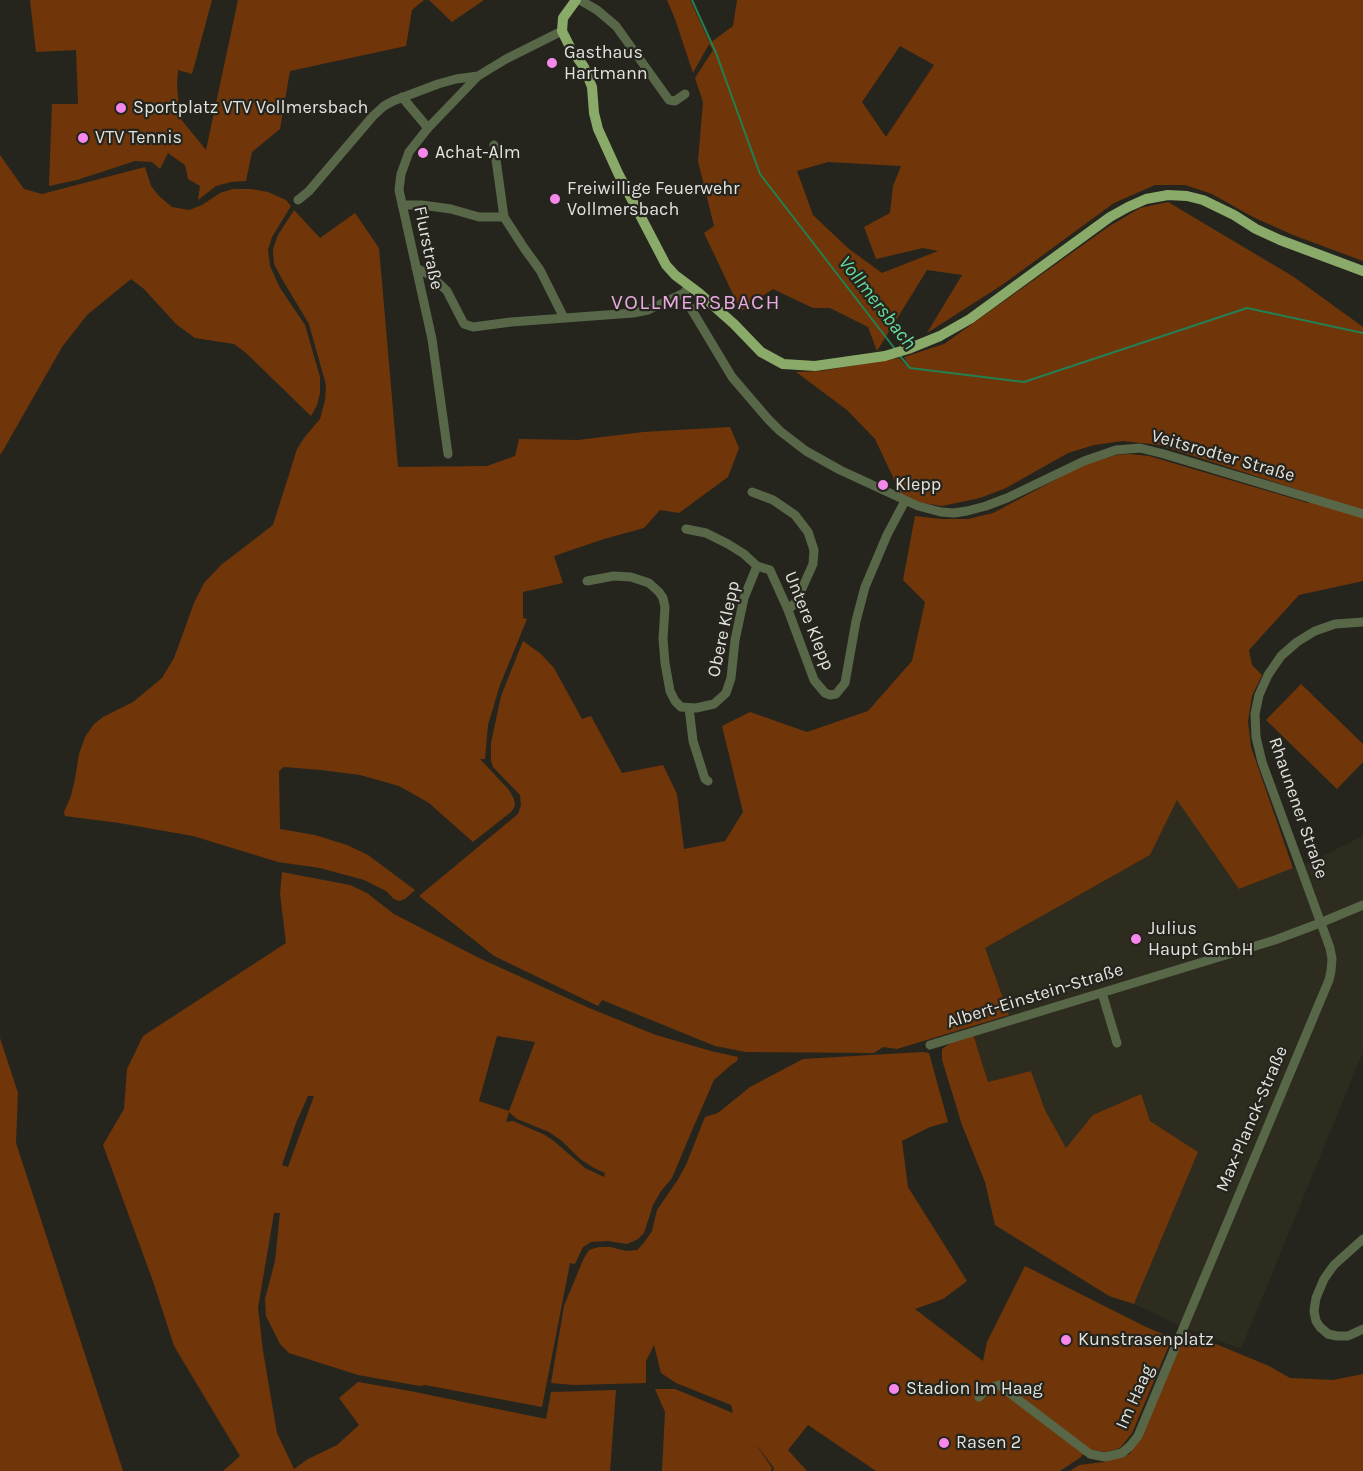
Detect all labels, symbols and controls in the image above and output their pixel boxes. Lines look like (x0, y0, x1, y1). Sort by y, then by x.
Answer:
place label: Gasthaus Hartmann (564, 42, 648, 84)
marker: Gasthaus Hartmann (545, 56, 559, 70)
place label: Sportplatz VTV Vollmersbach (133, 97, 368, 119)
marker: Sportplatz VTV Vollmersbach (114, 101, 128, 115)
place label: VTV Tennis (95, 127, 182, 149)
marker: VTV Tennis (76, 131, 90, 145)
place label: Achat-Alm (435, 142, 521, 164)
marker: Achat-Alm (416, 146, 430, 160)
place label: Freiwillige Feuerwehr Vollmersbach (567, 178, 740, 220)
marker: Freiwillige Feuerwehr Vollmersbach (548, 192, 562, 206)
street label: Flurstraße (409, 204, 447, 292)
water label: Vollmersbach (833, 251, 921, 355)
district label: VOLLMERSBACH (611, 290, 781, 316)
street label: Veitsrodter Straße (1149, 425, 1297, 487)
place label: Klepp (895, 474, 941, 496)
marker: Klepp (876, 478, 890, 492)
street label: Untere Klepp (779, 568, 839, 674)
street label: Obere Klepp (703, 579, 745, 679)
street label: Rhaunener Straße (1264, 734, 1332, 882)
place label: Julius Haupt GmbH (1148, 918, 1254, 960)
marker: Julius Haupt GmbH (1129, 932, 1143, 946)
street label: Albert-Einstein-Straße (944, 959, 1126, 1033)
street label: Max-Planck-Straße (1211, 1043, 1293, 1195)
place label: Kunstrasenplatz (1078, 1329, 1214, 1351)
marker: Kunstrasenplatz (1059, 1333, 1073, 1347)
street label: Im Haag (1111, 1361, 1159, 1433)
place label: Stadion Im Haag (906, 1378, 1043, 1400)
marker: Stadion Im Haag (887, 1382, 901, 1396)
place label: Rasen 2 (956, 1432, 1021, 1454)
marker: Rasen 2 (937, 1436, 951, 1450)

